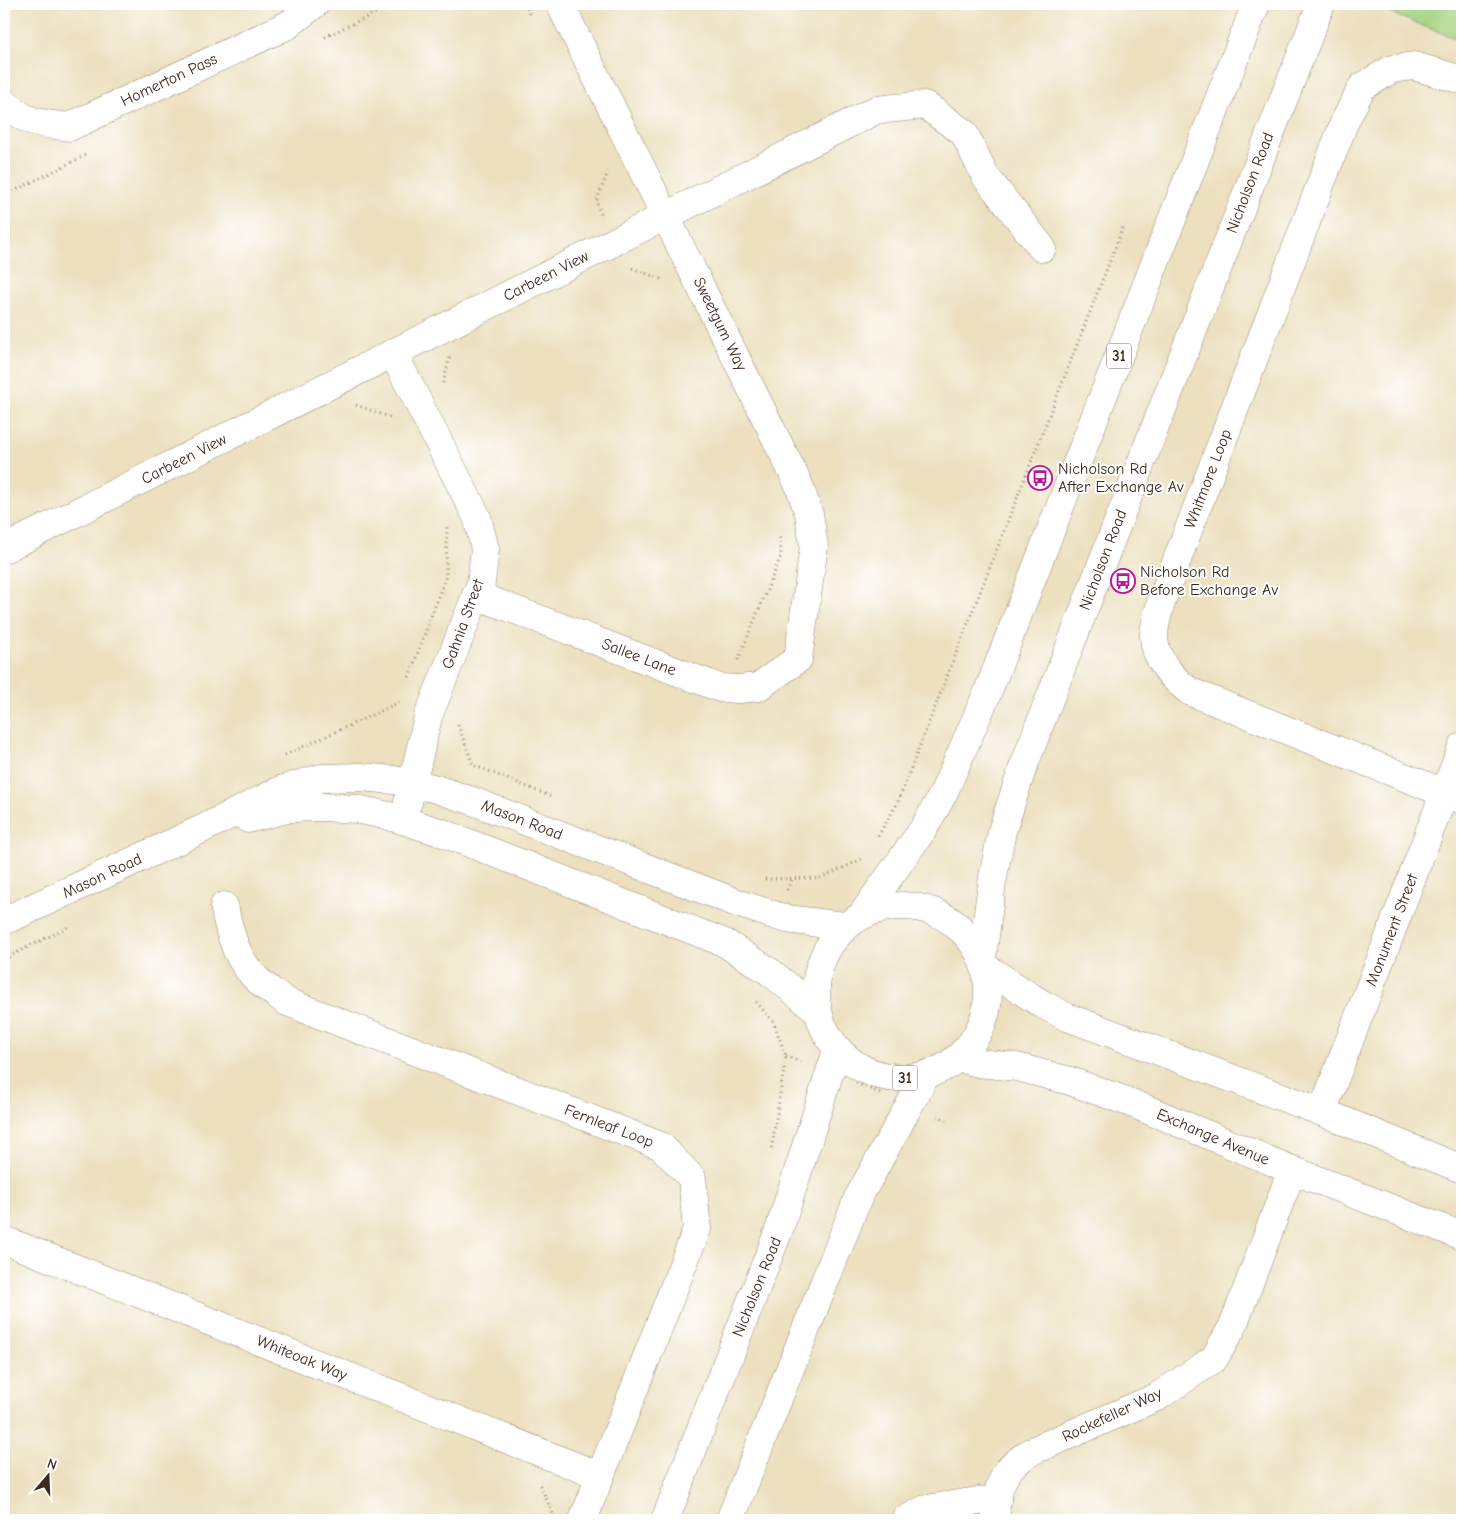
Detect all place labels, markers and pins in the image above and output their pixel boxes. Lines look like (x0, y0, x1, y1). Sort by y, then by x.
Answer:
place label: Nicholson Rd After Exchange Av (1058, 460, 1184, 496)
bus stop icon: Nicholson Rd After Exchange Av (1027, 465, 1053, 491)
place label: Nicholson Rd Before Exchange Av (1140, 563, 1278, 599)
bus stop icon: Nicholson Rd Before Exchange Av (1110, 568, 1136, 594)

